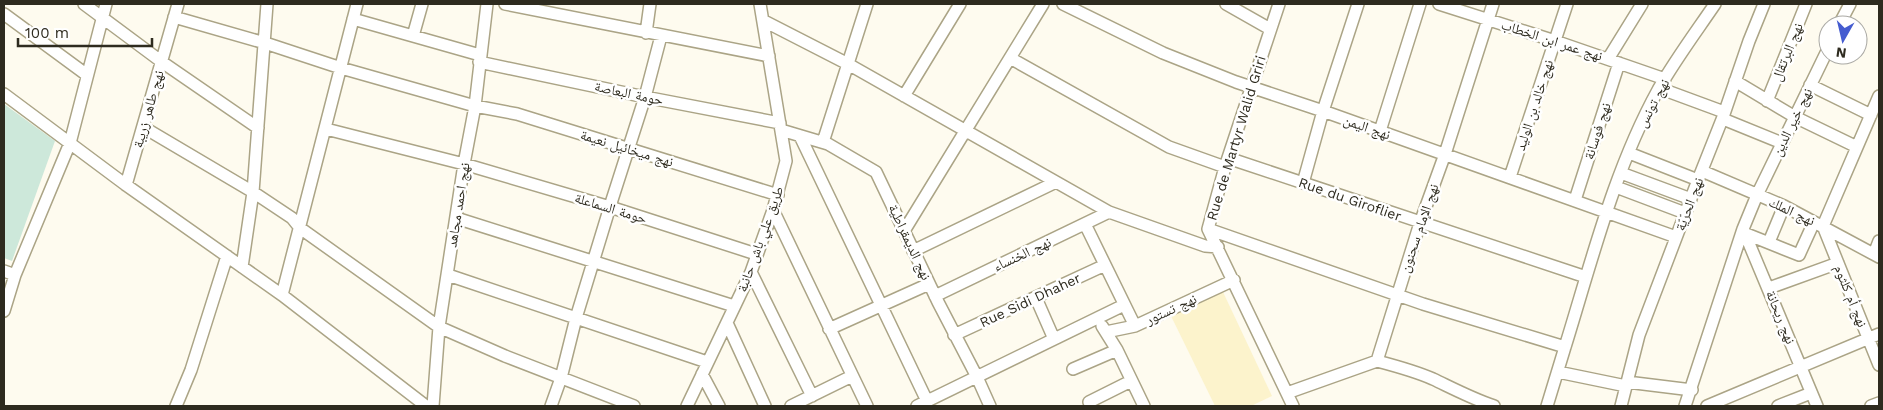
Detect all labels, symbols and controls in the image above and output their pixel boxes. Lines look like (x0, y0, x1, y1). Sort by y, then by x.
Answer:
scale bar (18, 15, 151, 47)
north arrow (1818, 15, 1868, 65)
street label: نهج عمر ابن الخطاب (1499, 16, 1605, 66)
street label: نهج البرتقال (1768, 20, 1808, 84)
text: 100 m (25, 24, 69, 42)
text: N (1835, 44, 1847, 62)
street label: Rue de Martyr Walid Griri (1203, 54, 1269, 222)
street label: نهج خالد بن الوليد (1512, 57, 1558, 153)
street label: نهج طاهر زريبة (129, 68, 169, 150)
street label: نهج تونس (1634, 76, 1674, 131)
street label: حومة البعاصة (593, 78, 665, 109)
street label: نهج خير الدين (1769, 85, 1817, 159)
street label: نهج فوسانة (1580, 101, 1616, 162)
street label: نهج اليمن (1341, 112, 1393, 144)
street label: نهج ميخائيل نعيمة (578, 126, 676, 172)
street label: نهج احمد مجاهد (443, 161, 475, 249)
street label: Rue du Giroflier (1296, 174, 1404, 224)
street label: نهج الحرّيّة (1672, 175, 1708, 234)
street label: نهج الإمام سحنون (1396, 181, 1444, 275)
street label: طريق علي باش حانبة (733, 184, 790, 295)
street label: حومة السماعلة (573, 189, 649, 228)
street label: نهج الملك (1766, 193, 1818, 230)
street label: نهج الديمقراطية (884, 202, 935, 283)
street label: نهج الخنساء (991, 234, 1054, 276)
street label: نهج أم كلثوم (1829, 262, 1871, 330)
street label: Rue Sidi Dhaher (977, 269, 1083, 330)
street label: نهج ريحانة (1761, 288, 1799, 347)
street label: نهج تستور (1142, 290, 1200, 330)

